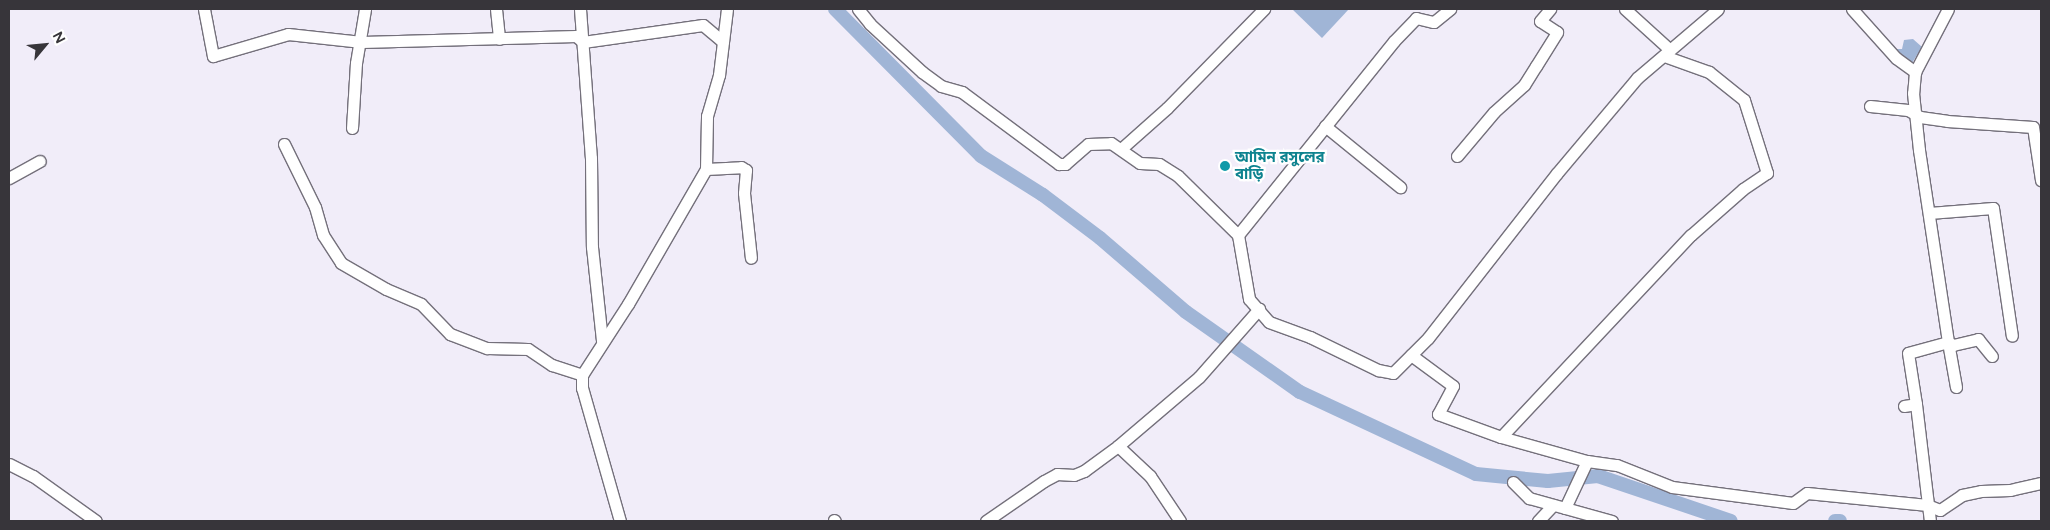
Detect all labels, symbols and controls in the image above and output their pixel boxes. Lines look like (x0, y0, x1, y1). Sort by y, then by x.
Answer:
north arrow (20, 20, 70, 70)
text: N (49, 29, 69, 46)
place label: আমিন রসুলের বাড়ি (1235, 148, 1325, 183)
marker: আমিন রসুলের বাড়ি (1219, 160, 1231, 172)

